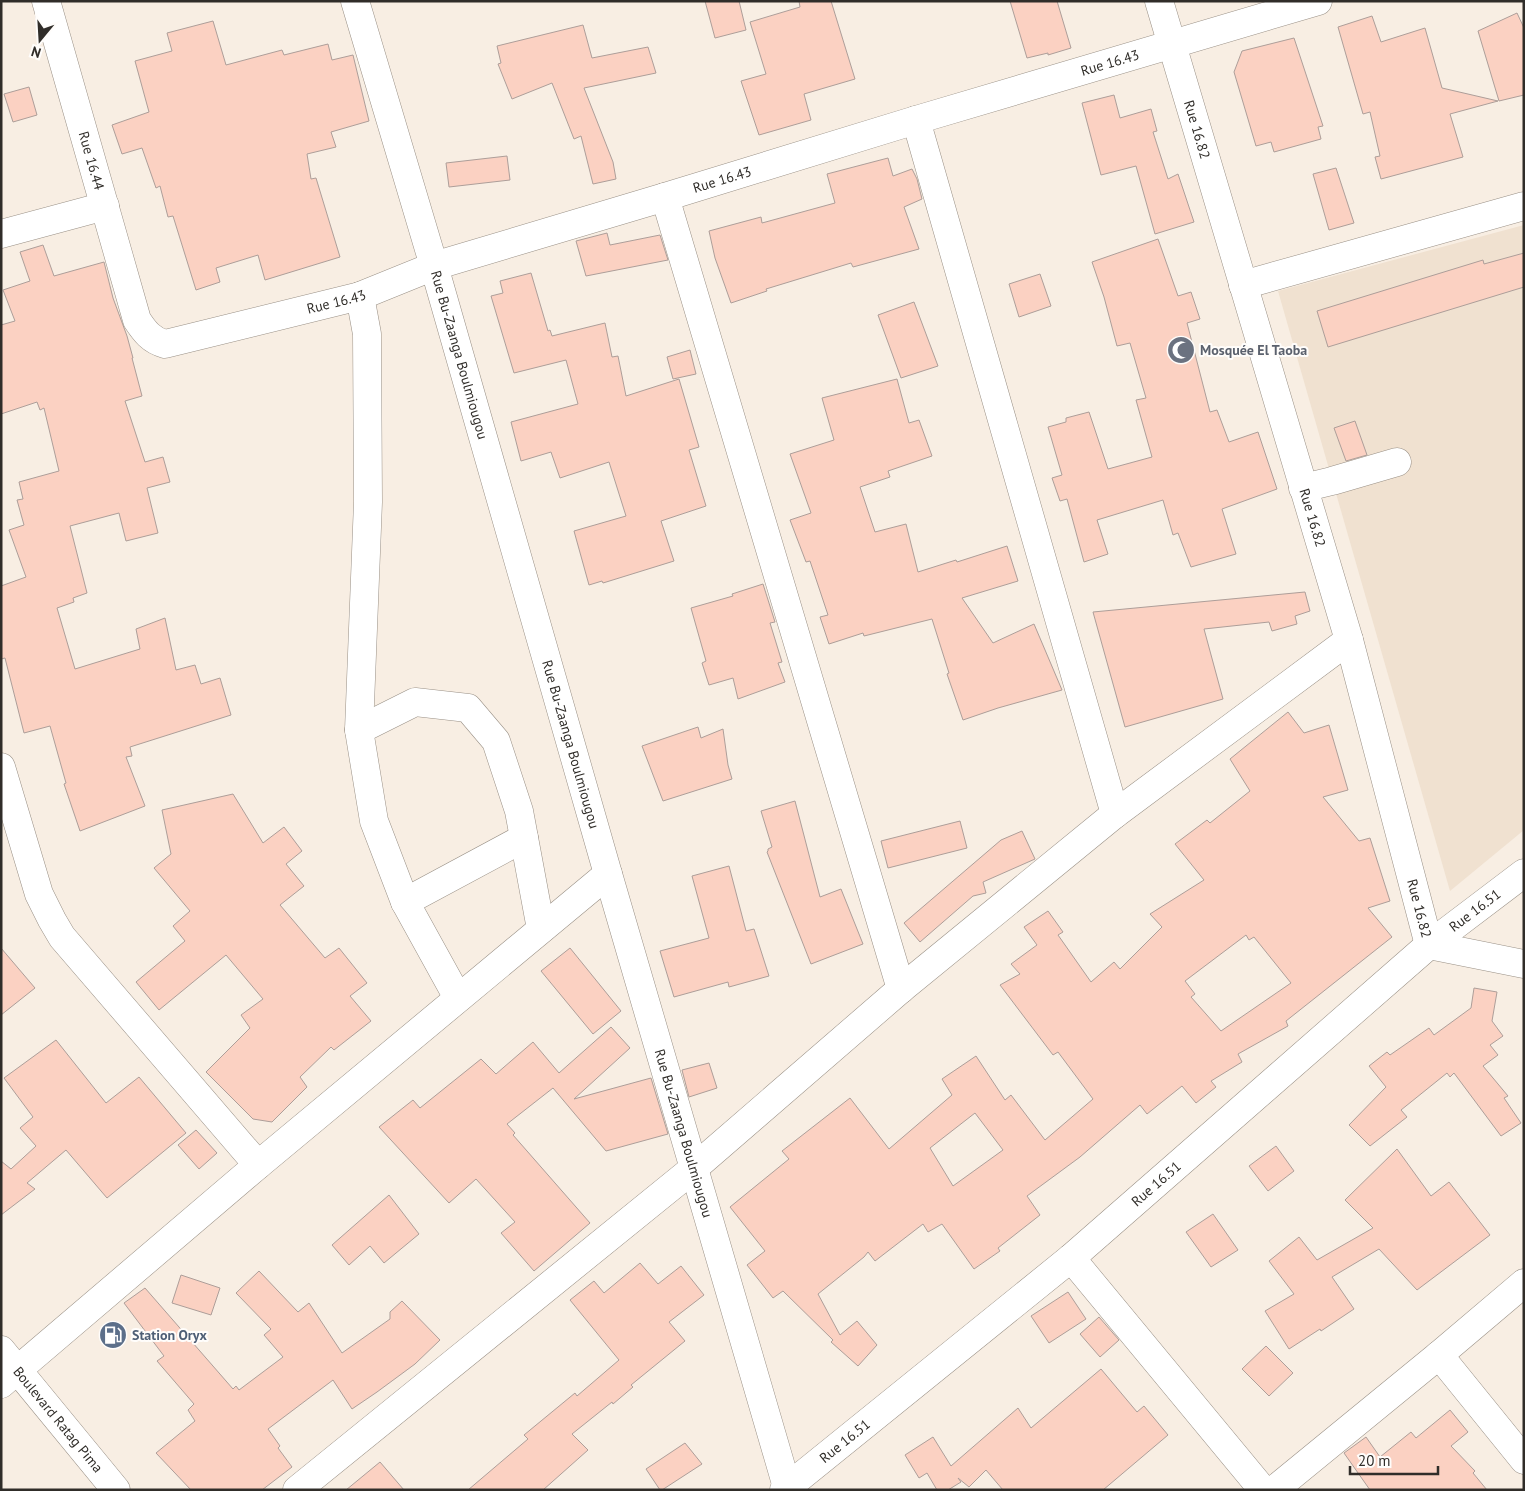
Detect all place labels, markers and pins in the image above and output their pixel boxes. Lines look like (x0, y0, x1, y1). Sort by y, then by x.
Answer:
mosque icon: Mosquée El Taoba (1166, 335, 1196, 365)
place label: Mosquée El Taoba (1200, 341, 1307, 359)
fuel station icon: Station Oryx (98, 1320, 128, 1350)
place label: Station Oryx (132, 1326, 208, 1344)

